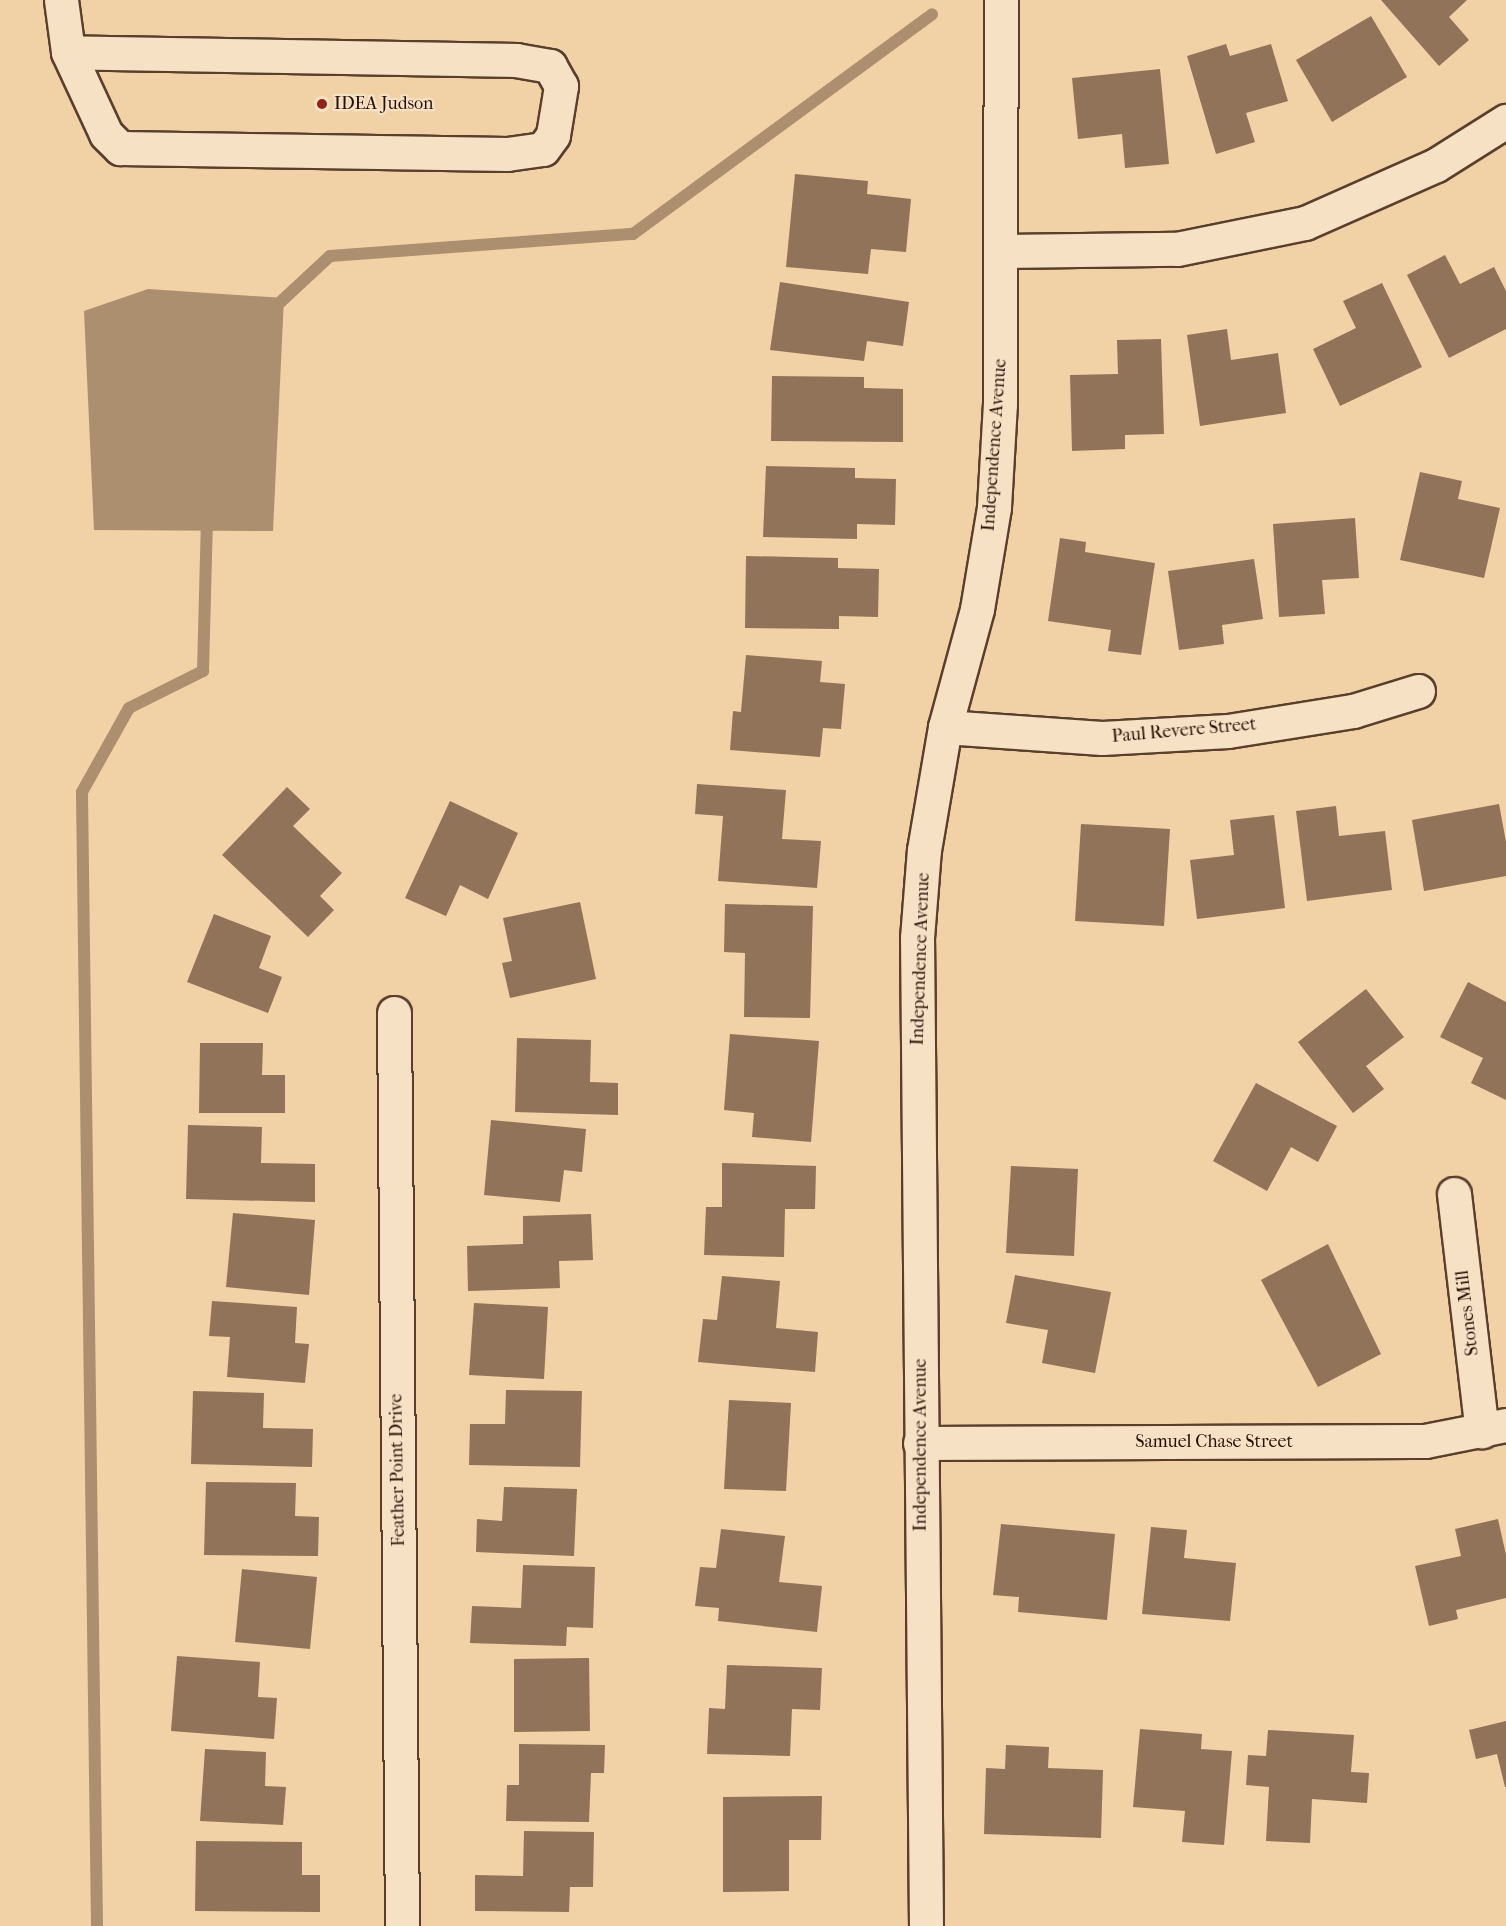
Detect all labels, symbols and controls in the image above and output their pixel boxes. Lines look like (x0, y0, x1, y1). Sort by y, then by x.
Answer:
place label: IDEA Judson (334, 93, 434, 115)
marker: IDEA Judson (315, 97, 329, 111)
street label: Independence Avenue (978, 358, 1012, 532)
street label: Paul Revere Street (1111, 714, 1257, 748)
street label: Independence Avenue (907, 872, 935, 1046)
street label: Stones Mill (1452, 1269, 1484, 1357)
street label: Independence Avenue (910, 1359, 932, 1531)
street label: Feather Point Drive (386, 1393, 410, 1547)
street label: Samuel Chase Street (1135, 1431, 1293, 1453)

